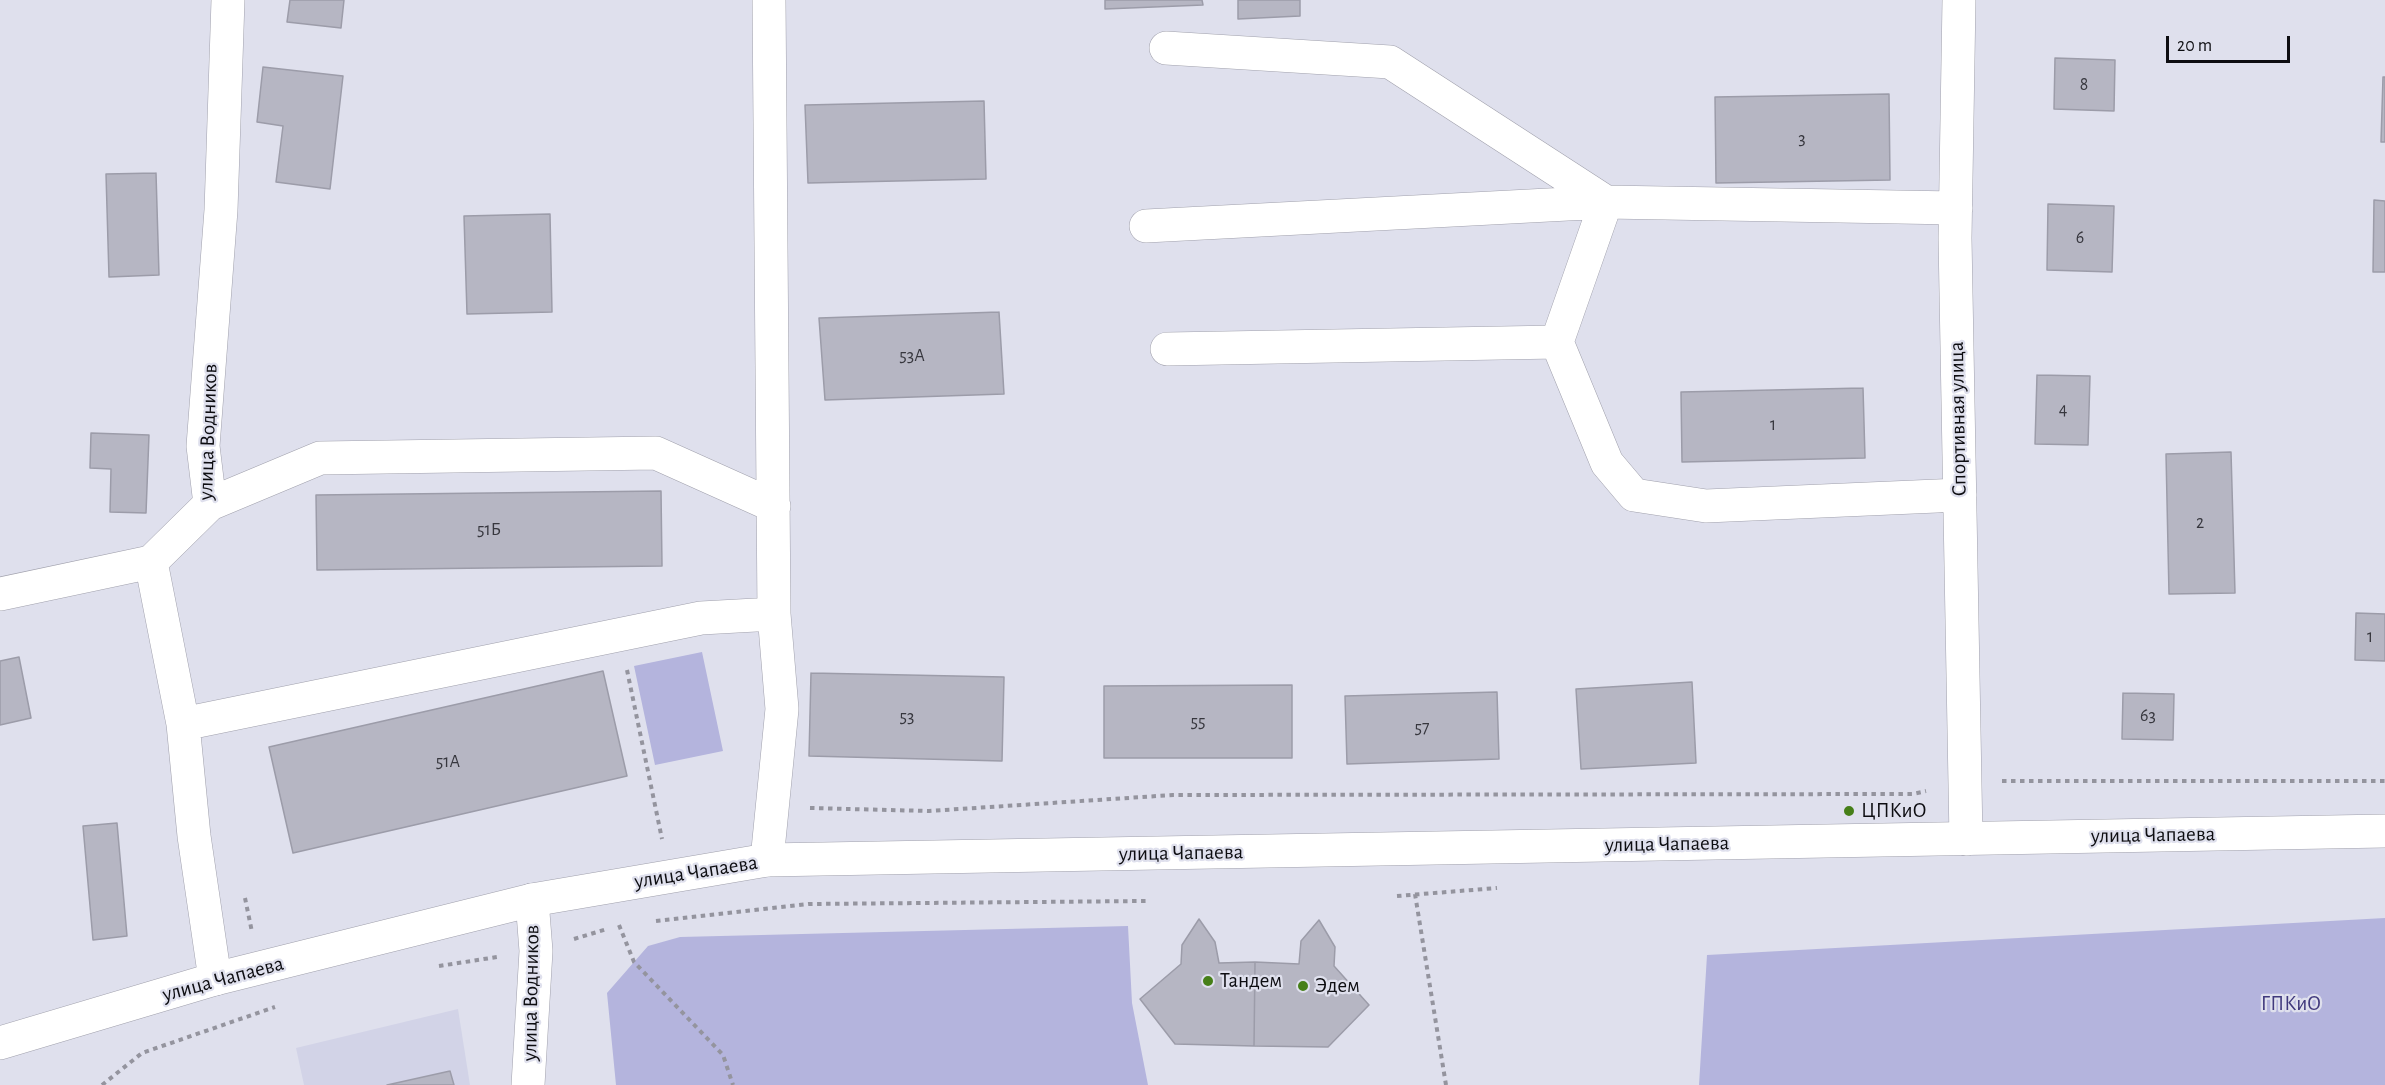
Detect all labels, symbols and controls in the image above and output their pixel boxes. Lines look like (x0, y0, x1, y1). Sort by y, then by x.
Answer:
scale bar (2169, 24, 2294, 62)
text: 20 m (2177, 37, 2212, 55)
house number: 8 (2080, 74, 2088, 96)
house number: 3 (1798, 128, 1806, 150)
house number: 6 (2076, 227, 2084, 249)
street label: Спортивная улица (1944, 341, 1972, 497)
house number: 53А (899, 345, 925, 367)
street label: улица Водников (193, 363, 223, 501)
house number: 4 (2059, 399, 2067, 421)
house number: 1 (1770, 414, 1776, 436)
house number: 2 (2196, 512, 2204, 534)
house number: 51Б (477, 519, 501, 541)
house number: 1 (2367, 626, 2373, 648)
house number: 63 (2140, 705, 2156, 727)
house number: 53 (900, 706, 914, 728)
house number: 55 (1190, 711, 1206, 733)
house number: 57 (1414, 717, 1430, 739)
house number: 51А (436, 751, 460, 773)
place label: ЦПКиО (1861, 798, 1927, 824)
marker: ЦПКиО (1842, 804, 1856, 818)
street label: улица Чапаева (2091, 821, 2215, 849)
street label: улица Чапаева (1605, 830, 1729, 858)
street label: улица Чапаева (1119, 839, 1243, 867)
street label: улица Чапаева (633, 850, 759, 894)
street label: улица Водников (517, 925, 545, 1061)
street label: улица Чапаева (160, 951, 286, 1007)
place label: Тандем (1220, 968, 1282, 994)
place label: Эдем (1315, 973, 1360, 999)
marker: Тандем (1201, 974, 1215, 988)
marker: Эдем (1296, 979, 1310, 993)
park label: ГПКиО (2261, 991, 2321, 1017)

